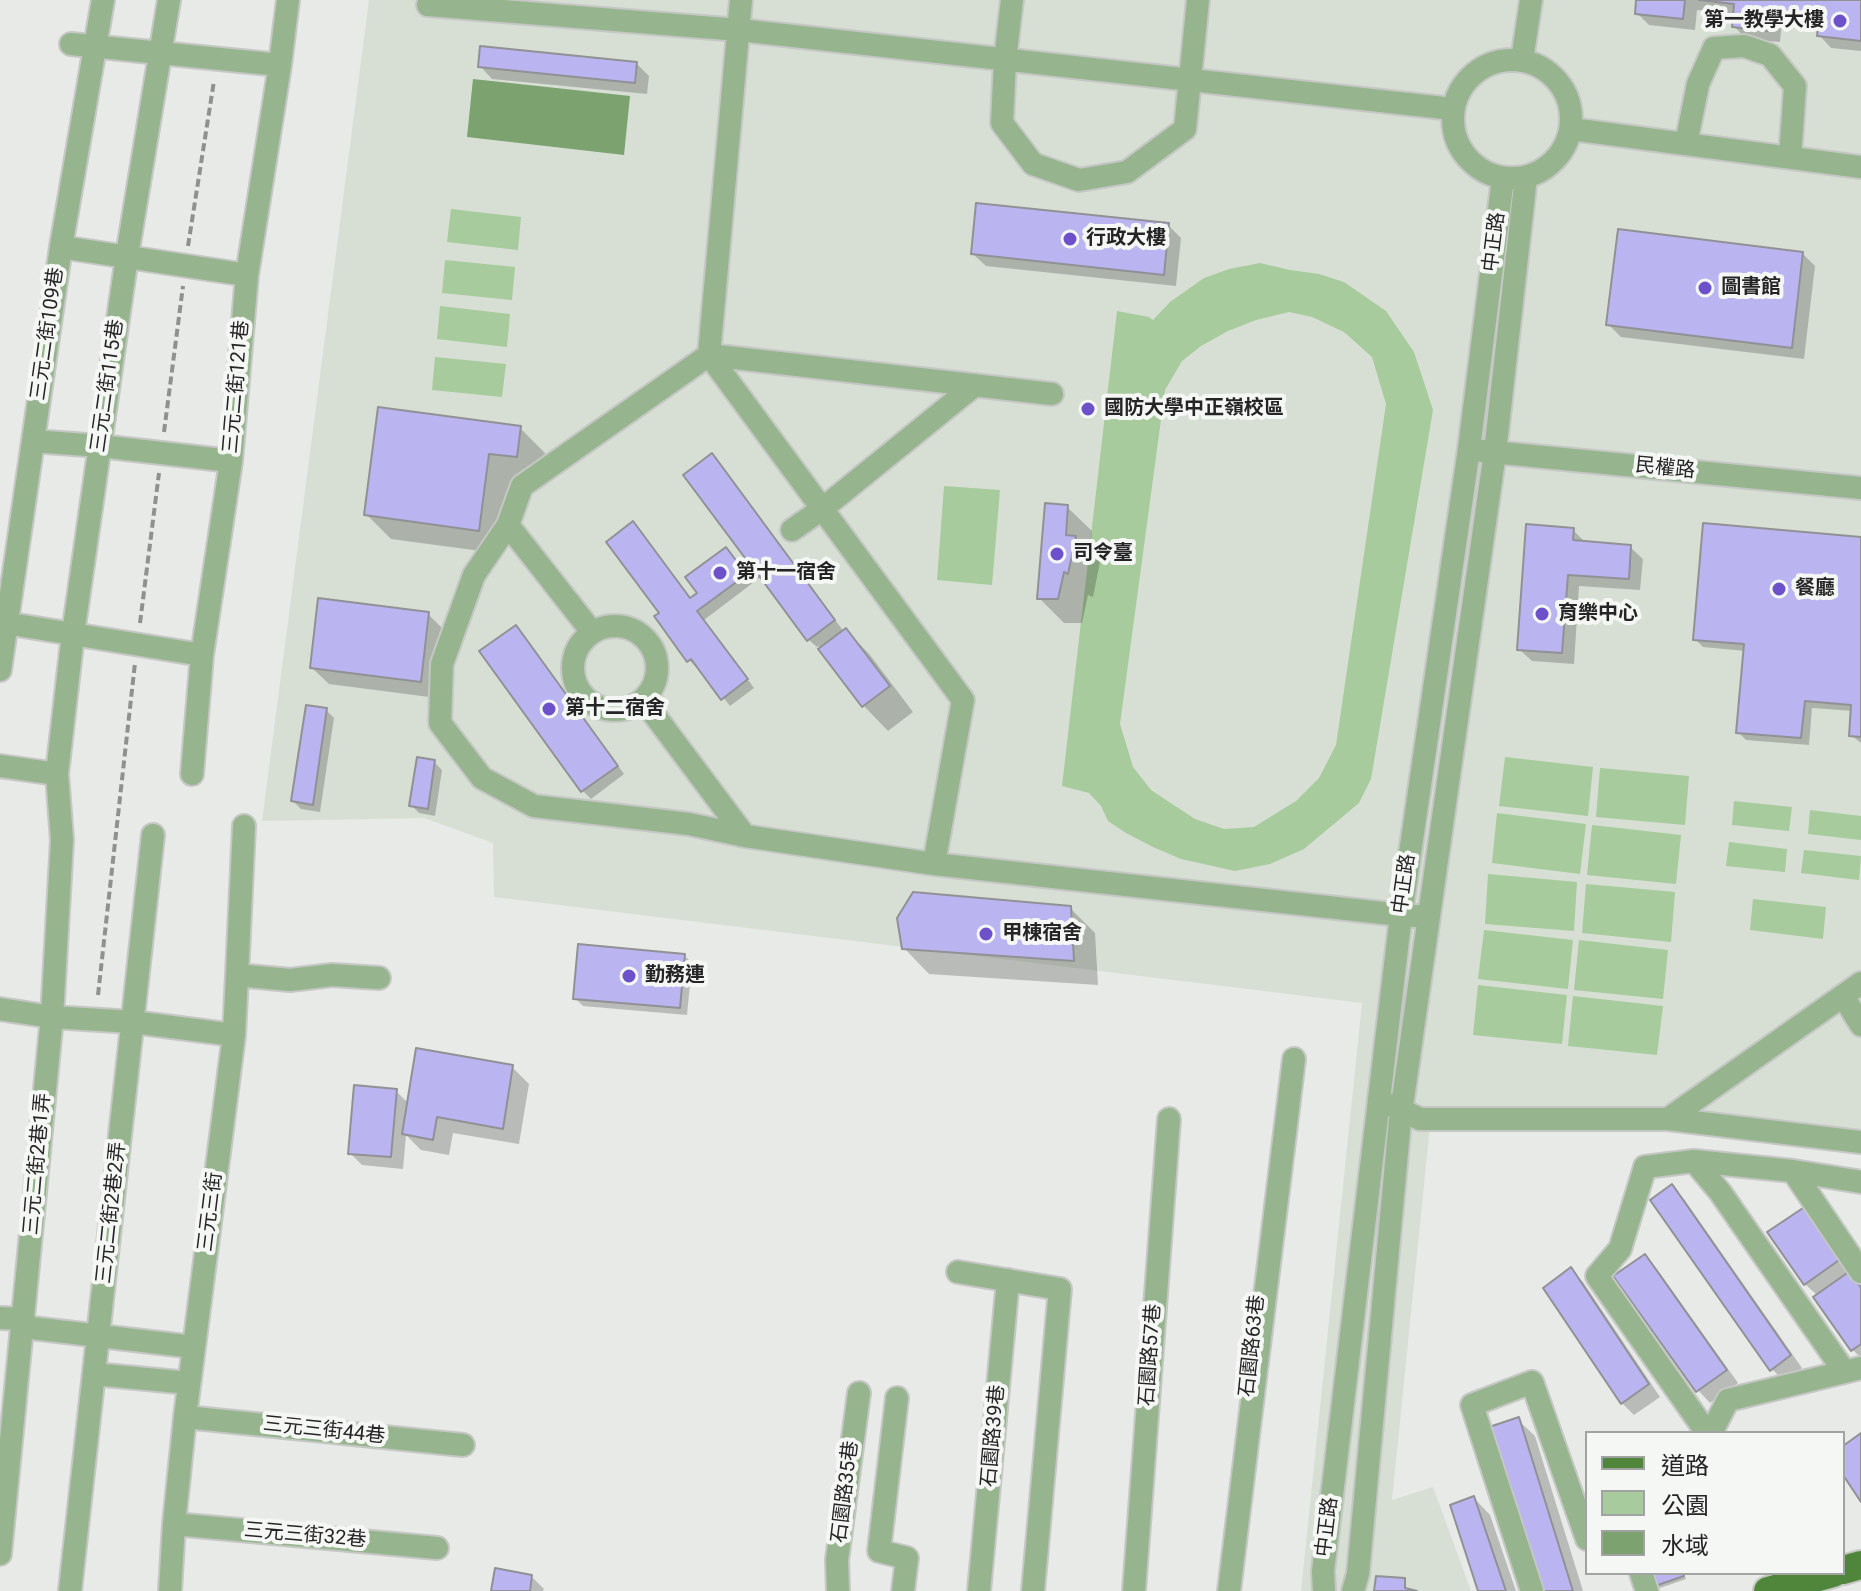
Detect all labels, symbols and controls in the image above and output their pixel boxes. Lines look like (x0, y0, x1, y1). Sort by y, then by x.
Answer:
place label: 第一教學大樓 (1704, 9, 1824, 33)
marker: 第一教學大樓 (1831, 12, 1849, 30)
street label: 中正路 (1479, 211, 1511, 273)
place label: 行政大樓 (1086, 227, 1166, 251)
marker: 行政大樓 (1061, 230, 1079, 248)
street label: 三元二街109巷 (27, 266, 69, 402)
place label: 圖書館 (1721, 276, 1781, 300)
marker: 圖書館 (1696, 279, 1714, 297)
street label: 三元二街115巷 (87, 318, 129, 454)
street label: 三元二街121巷 (219, 319, 255, 455)
place label: 國防大學中正嶺校區 (1104, 397, 1284, 421)
marker: 國防大學中正嶺校區 (1079, 400, 1097, 418)
street label: 民權路 (1634, 454, 1696, 484)
place label: 司令臺 (1073, 542, 1133, 566)
marker: 司令臺 (1048, 545, 1066, 563)
place label: 第十一宿舍 (736, 561, 836, 585)
marker: 第十一宿舍 (711, 564, 729, 582)
place label: 餐廳 (1795, 577, 1835, 601)
marker: 餐廳 (1770, 580, 1788, 598)
place label: 育樂中心 (1558, 602, 1638, 626)
marker: 育樂中心 (1533, 605, 1551, 623)
place label: 第十二宿舍 (565, 697, 665, 721)
marker: 第十二宿舍 (540, 700, 558, 718)
street label: 中正路 (1389, 853, 1421, 915)
place label: 甲棟宿舍 (1002, 922, 1082, 946)
marker: 甲棟宿舍 (977, 925, 995, 943)
place label: 勤務連 (645, 964, 705, 988)
marker: 勤務連 (620, 967, 638, 985)
street label: 三元二街2巷1弄 (20, 1092, 56, 1236)
street label: 三元二街2巷2弄 (93, 1141, 131, 1285)
street label: 三元三街 (194, 1171, 228, 1253)
street label: 石園路63巷 (1236, 1294, 1270, 1398)
street label: 石園路57巷 (1135, 1303, 1167, 1407)
street label: 石園路39巷 (978, 1384, 1010, 1488)
street label: 三元三街44巷 (262, 1413, 386, 1449)
legend (1585, 1431, 1845, 1575)
street label: 石園路35巷 (828, 1440, 864, 1544)
text: 道路 (1661, 1452, 1709, 1480)
text: 公園 (1661, 1492, 1709, 1520)
street label: 中正路 (1312, 1496, 1344, 1558)
street label: 三元三街32巷 (243, 1519, 367, 1553)
text: 水域 (1661, 1532, 1709, 1560)

